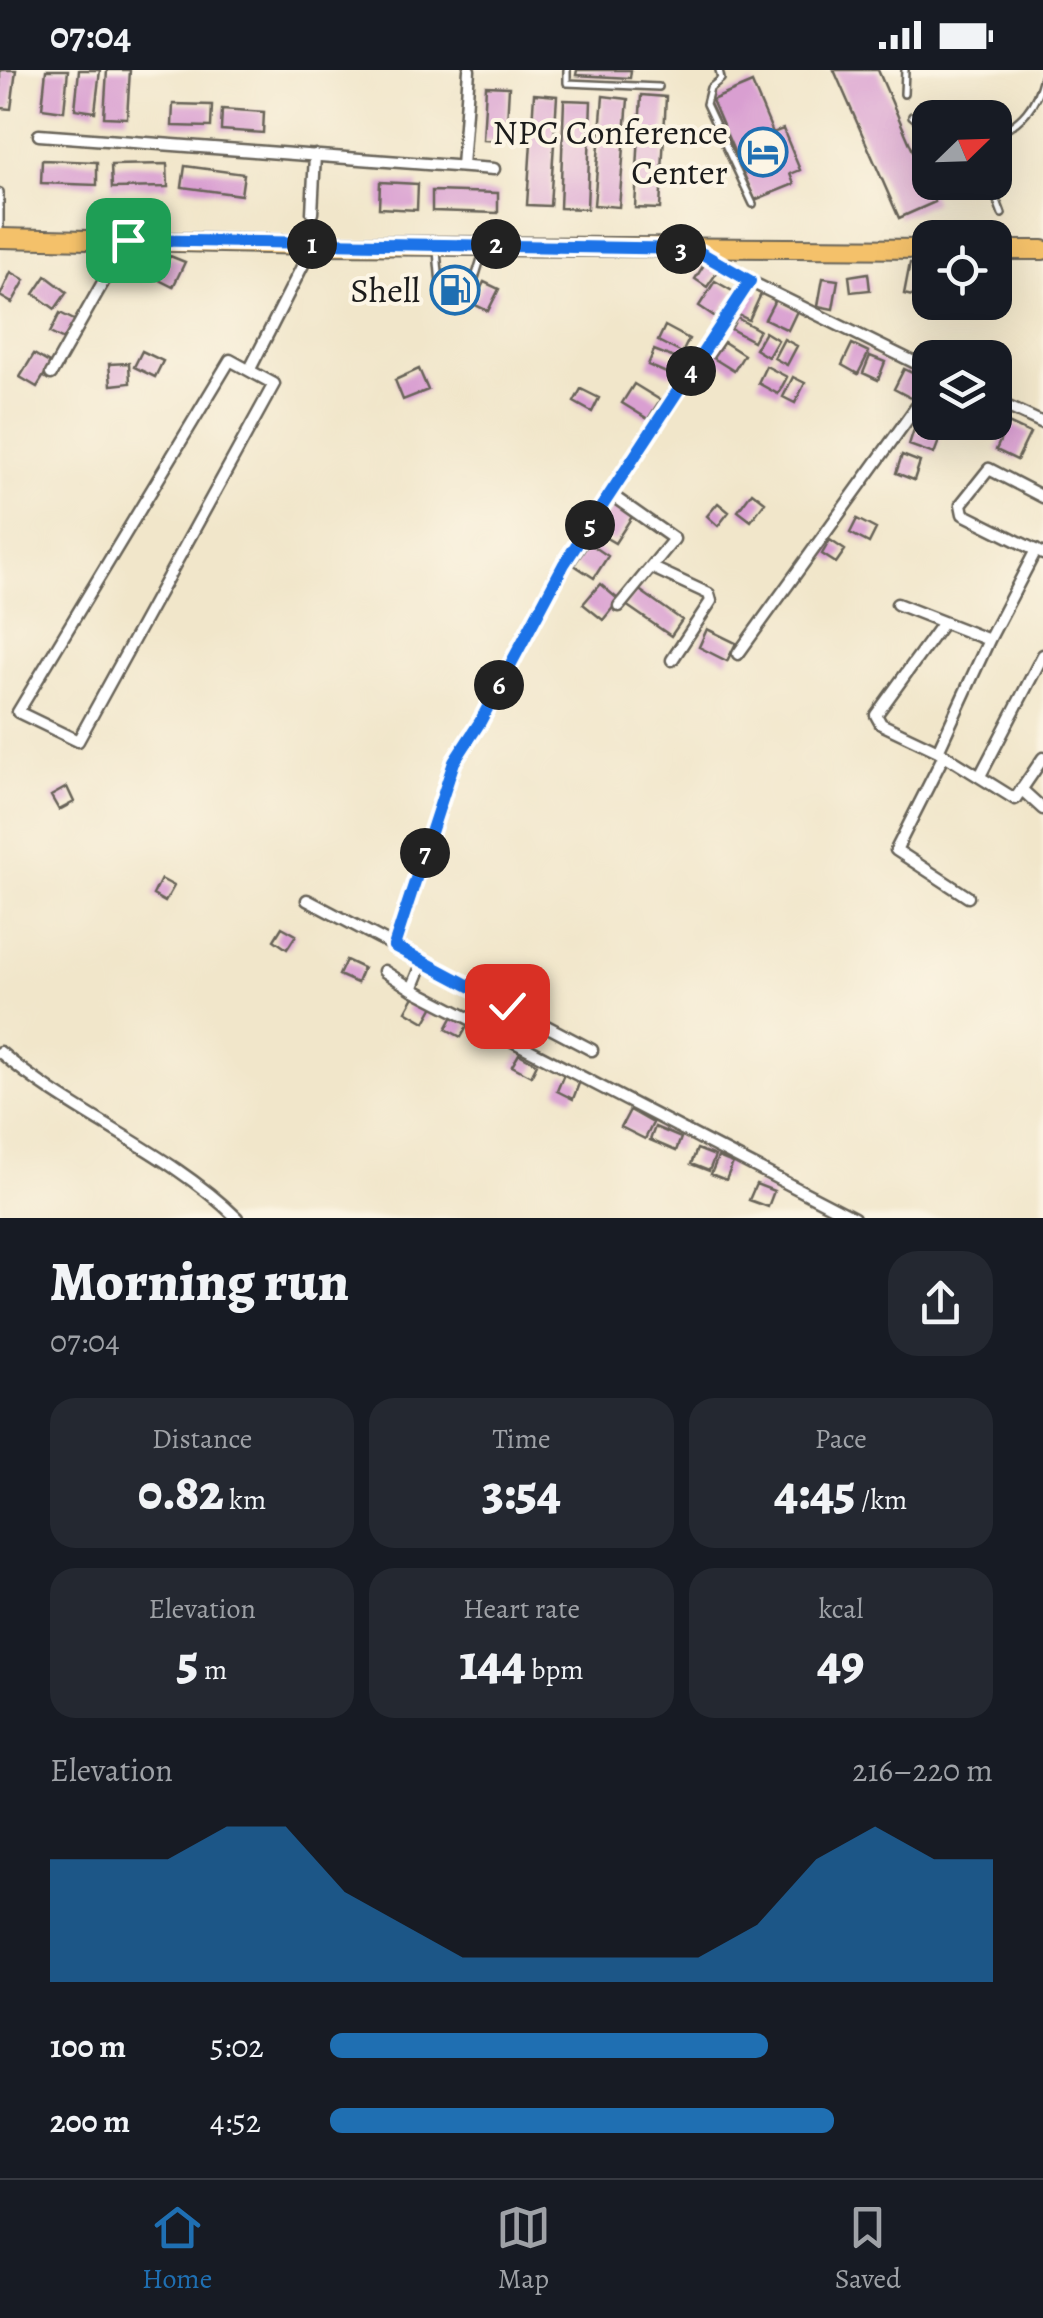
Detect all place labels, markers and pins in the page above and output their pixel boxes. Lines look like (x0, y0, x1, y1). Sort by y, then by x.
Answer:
place label: NPC Conference Center (492, 108, 728, 196)
hotel icon: NPC Conference Center (737, 126, 789, 178)
pin (86, 198, 171, 283)
pin: 1 (287, 219, 337, 269)
pin: 2 (471, 219, 521, 269)
pin: 3 (656, 224, 706, 274)
fuel station icon: Shell (429, 264, 481, 316)
place label: Shell (350, 266, 420, 314)
pin: 4 (666, 346, 716, 396)
pin: 5 (565, 500, 615, 550)
pin: 6 (474, 660, 524, 710)
pin: 7 (400, 828, 450, 878)
pin (465, 964, 550, 1049)

